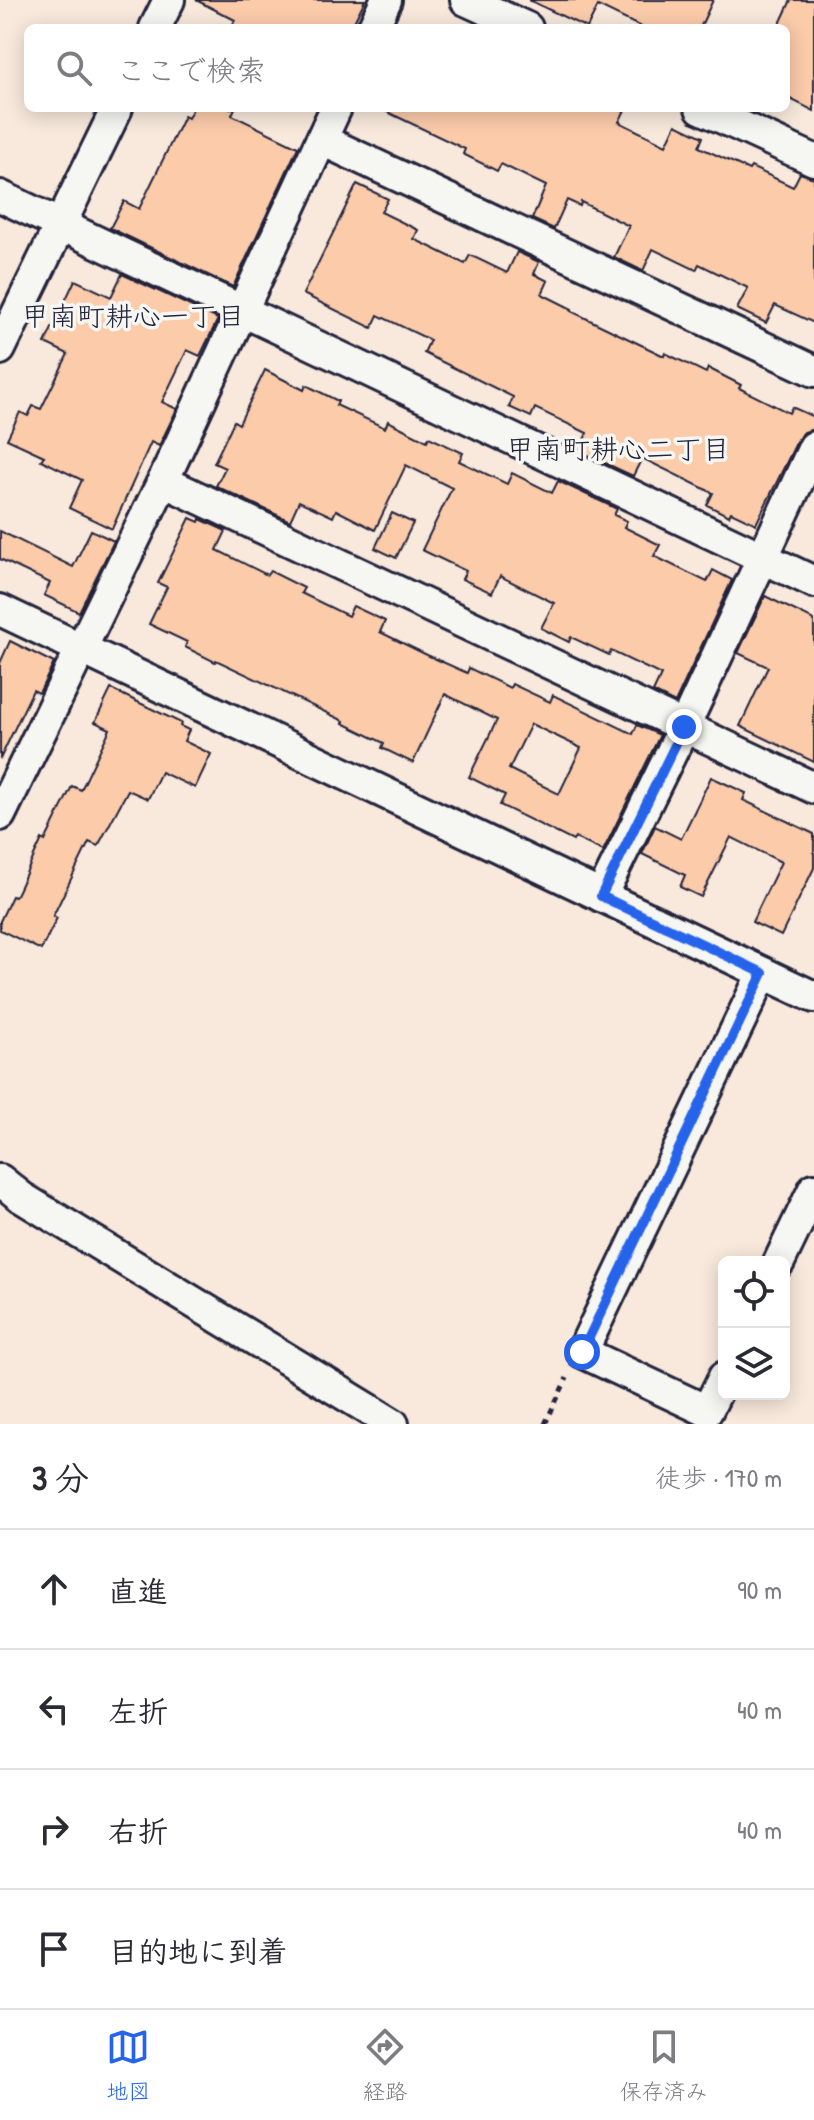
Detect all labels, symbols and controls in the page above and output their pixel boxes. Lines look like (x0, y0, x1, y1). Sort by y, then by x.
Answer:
search box (24, 24, 790, 112)
icon: search (52, 46, 96, 90)
text: ここで検索 (116, 50, 266, 90)
district label: 甲南町耕心一丁目 (21, 297, 245, 335)
district label: 甲南町耕心二丁目 (506, 430, 730, 468)
route end (666, 709, 702, 745)
map controls (718, 1256, 790, 1400)
button: locate (718, 1256, 790, 1328)
button: layers (718, 1328, 790, 1400)
route start (564, 1334, 600, 1370)
text: 3 分 (32, 1455, 89, 1501)
text: 徒歩 · 170 m (655, 1460, 782, 1495)
icon: ahead (32, 1567, 76, 1611)
text: 直進 (108, 1571, 168, 1611)
text: 90 m (737, 1572, 782, 1607)
icon: left (32, 1687, 76, 1731)
text: 左折 (108, 1691, 168, 1731)
text: 40 m (737, 1692, 782, 1727)
icon: right (32, 1807, 76, 1851)
text: 右折 (108, 1811, 168, 1851)
text: 40 m (737, 1812, 782, 1847)
icon: arrive (32, 1927, 76, 1971)
text: 目的地に到着 (108, 1931, 288, 1971)
tab: 地図 (106, 2025, 150, 2106)
tab: 経路 (363, 2025, 407, 2106)
tab: 保存済み (620, 2025, 708, 2106)

